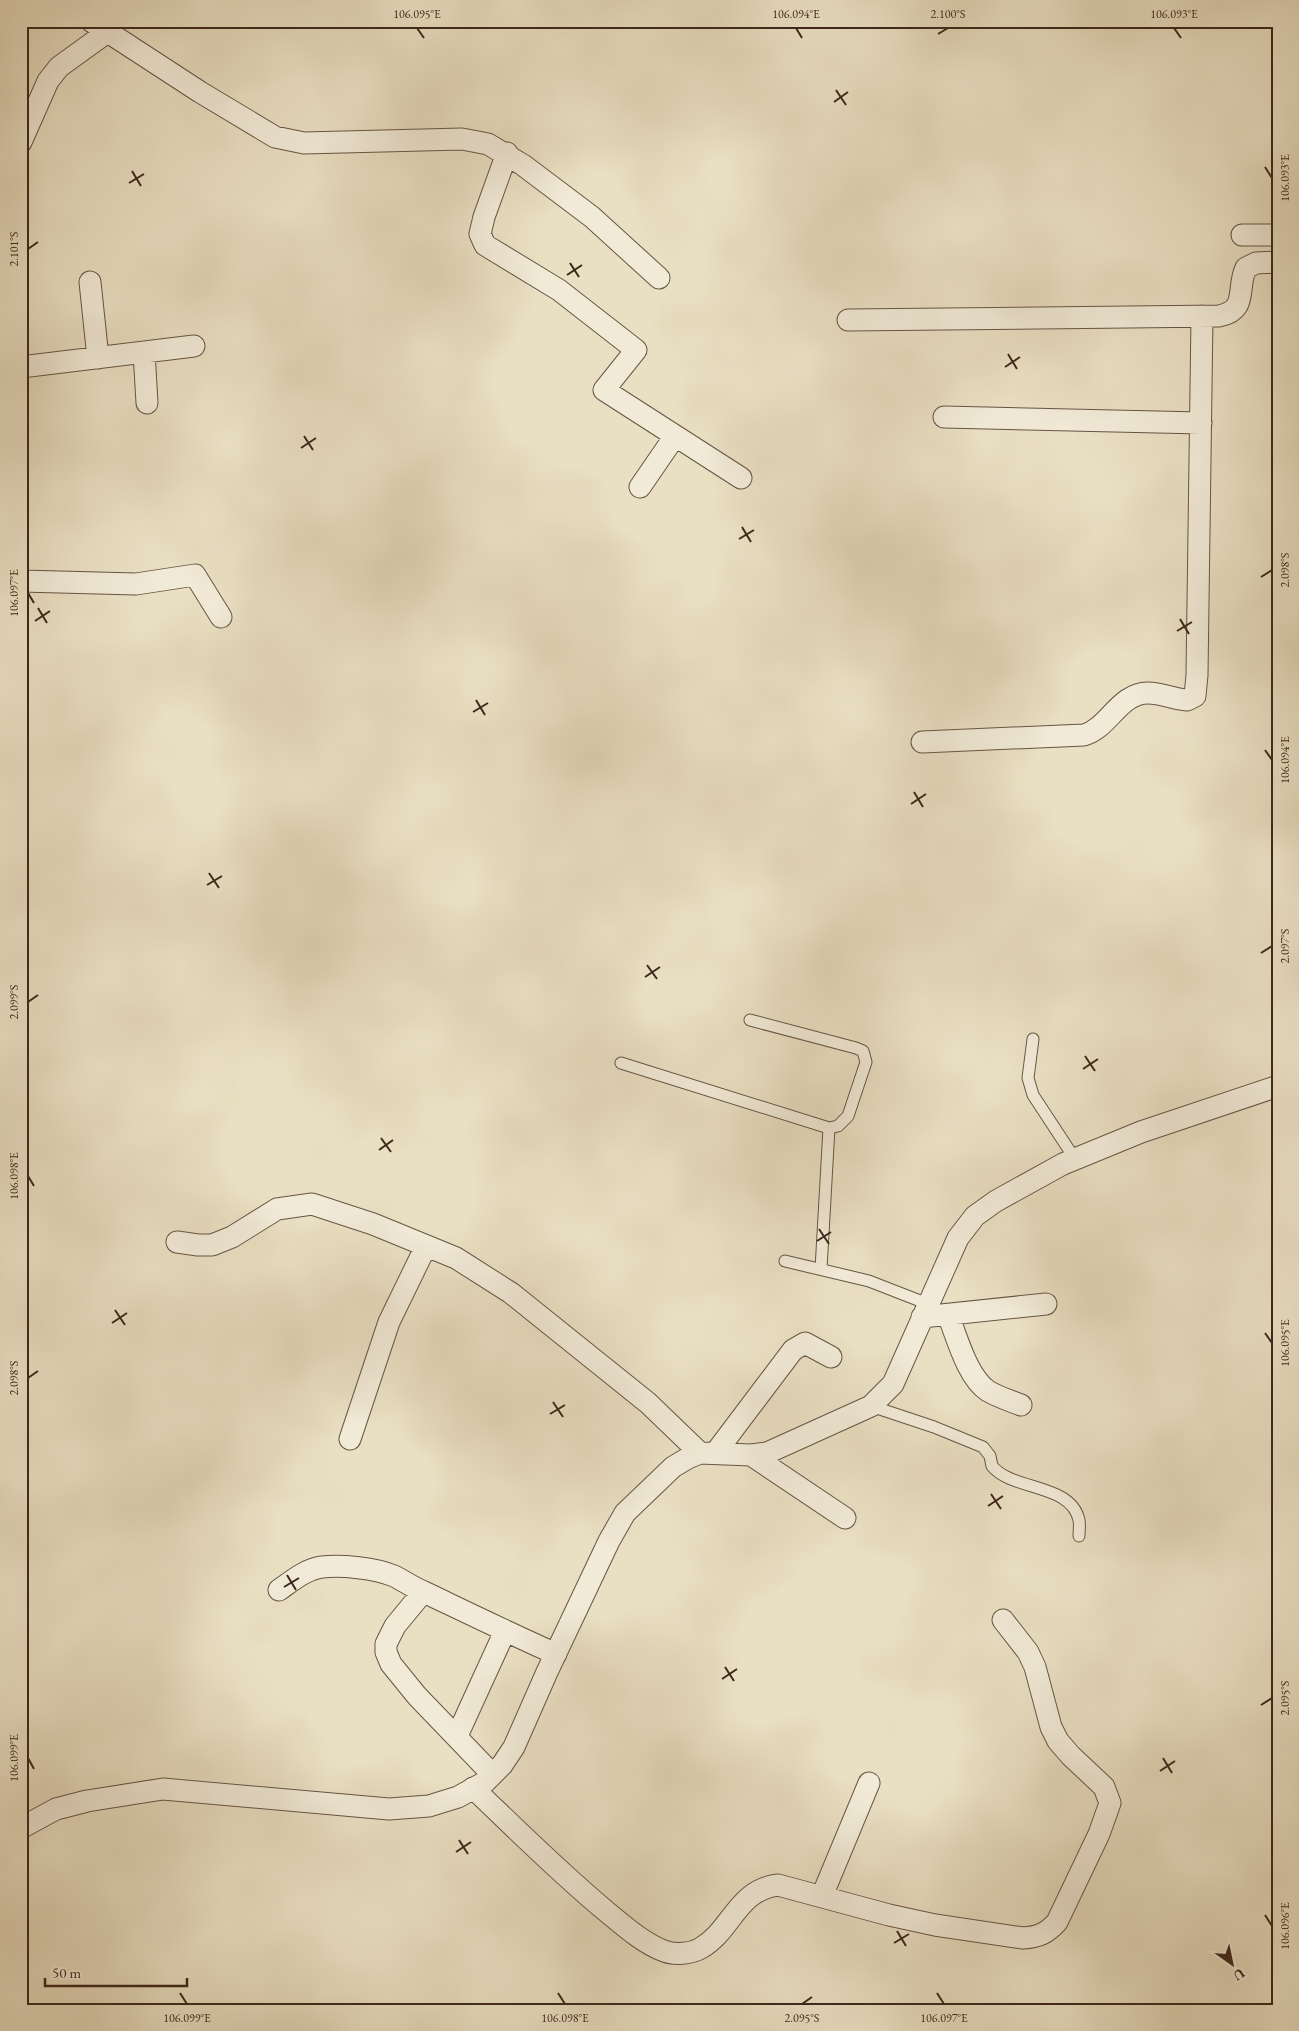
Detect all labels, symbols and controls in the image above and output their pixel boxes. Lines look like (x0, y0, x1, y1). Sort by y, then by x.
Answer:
text: 106.095°E (393, 6, 441, 22)
text: 106.094°E (772, 6, 820, 22)
text: 2.100°S (931, 6, 966, 22)
text: 106.093°E (1150, 6, 1198, 22)
text: 106.093°E (1277, 154, 1293, 202)
text: 2.101°S (6, 231, 22, 266)
text: 2.098°S (1277, 552, 1293, 587)
text: 106.097°E (6, 569, 22, 617)
text: 106.094°E (1277, 736, 1293, 784)
text: 2.097°S (1277, 928, 1293, 963)
text: 2.099°S (6, 984, 22, 1019)
text: 106.098°E (6, 1152, 22, 1200)
text: 106.095°E (1277, 1319, 1293, 1367)
text: 2.098°S (6, 1360, 22, 1395)
text: 2.095°S (1277, 1680, 1293, 1715)
text: 106.099°E (6, 1734, 22, 1782)
text: 106.096°E (1277, 1902, 1293, 1950)
north arrow (1206, 1938, 1256, 1988)
scale bar (45, 1956, 188, 1988)
text: 50 m (52, 1963, 81, 1982)
text: U (1229, 1965, 1248, 1986)
text: 106.099°E (163, 2010, 211, 2026)
text: 106.098°E (541, 2010, 589, 2026)
text: 2.095°S (785, 2010, 820, 2026)
text: 106.097°E (920, 2010, 968, 2026)

